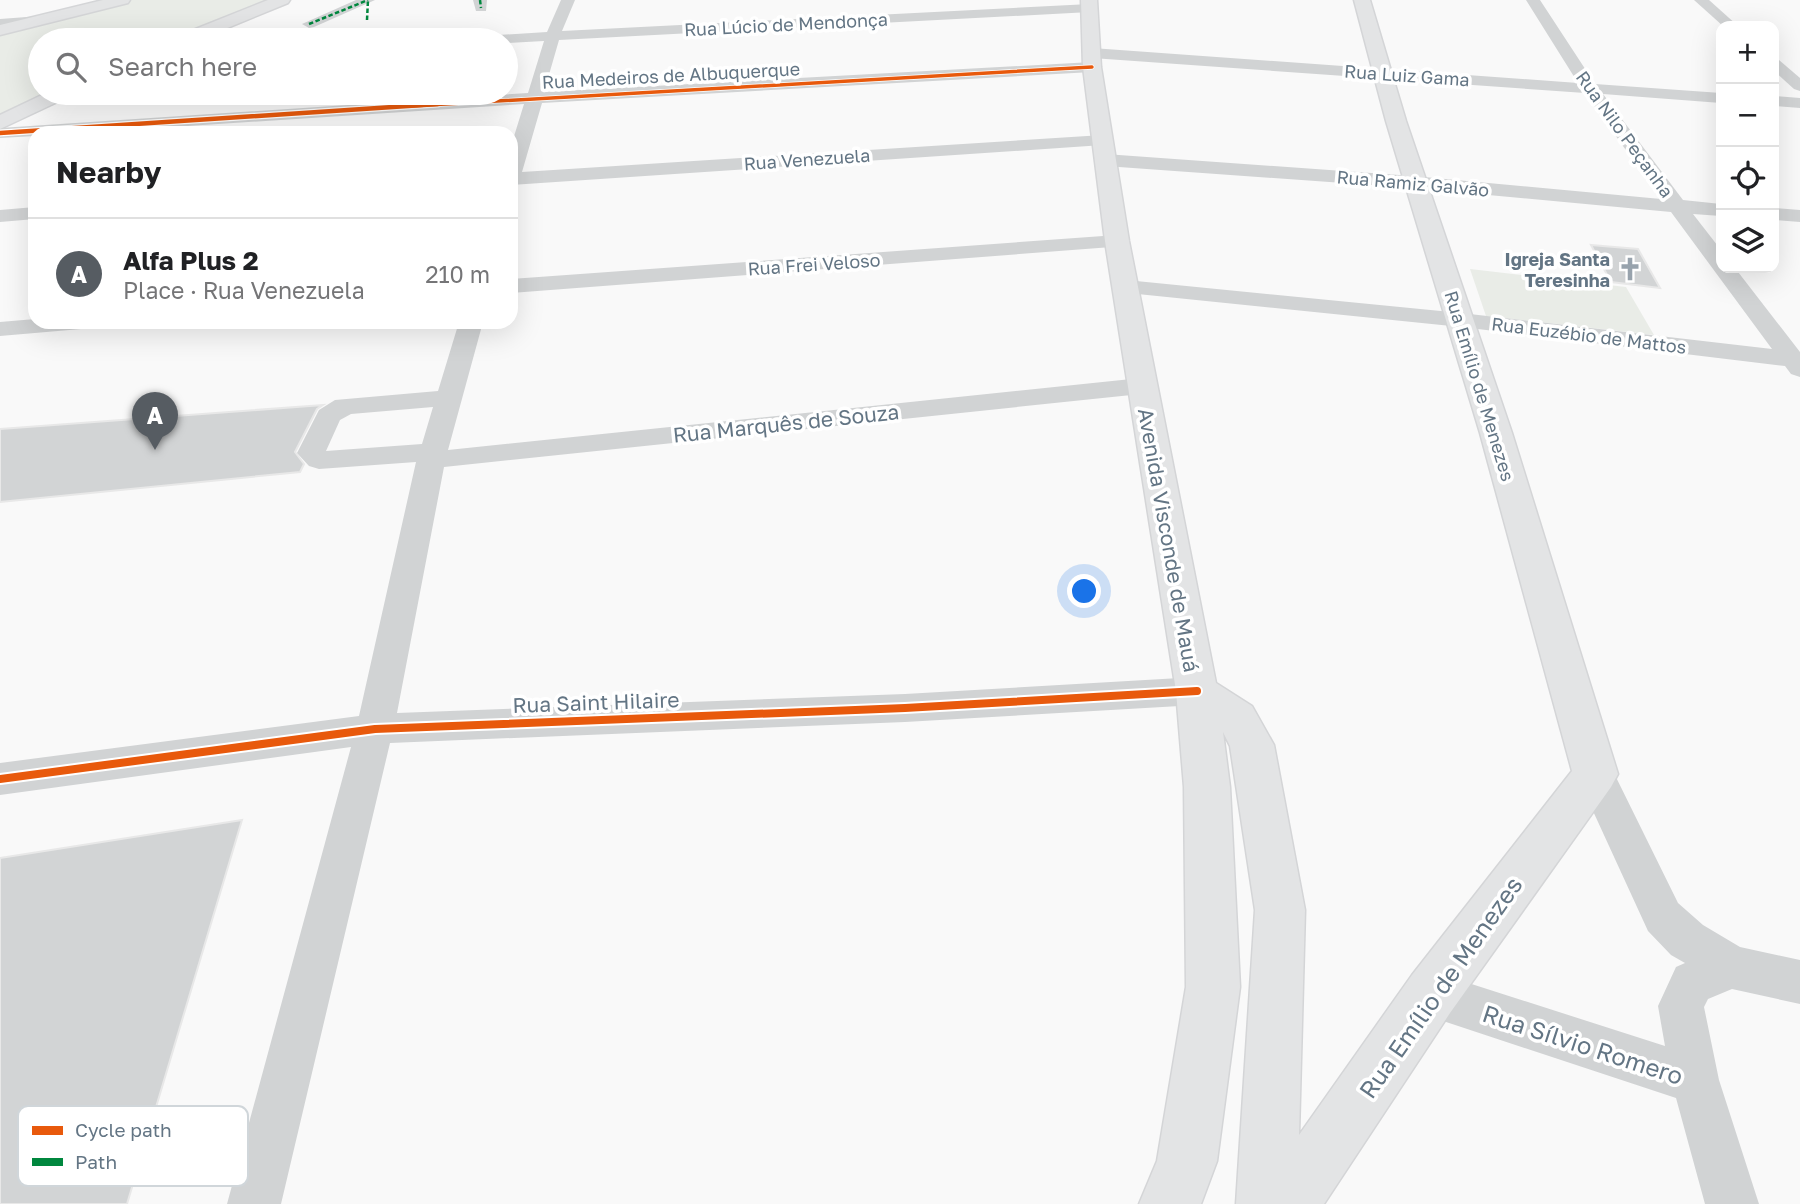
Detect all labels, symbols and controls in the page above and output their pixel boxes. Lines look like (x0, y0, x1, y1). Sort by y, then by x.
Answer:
street label: Rua Lúcio de Mendonça (684, 8, 888, 40)
map controls (1716, 21, 1779, 273)
button: + (1716, 21, 1779, 84)
search box (28, 28, 518, 105)
icon: search (52, 48, 90, 86)
text: Search here (108, 51, 257, 82)
street label: Rua Medeiros de Albuquerque (541, 57, 801, 93)
street label: Rua Luiz Gama (1344, 60, 1470, 90)
street label: Rua Nilo Peçanha (1572, 66, 1678, 202)
button: − (1716, 84, 1779, 147)
street label: Rua Venezuela (743, 144, 871, 174)
button: locate (1716, 147, 1779, 210)
text: Nearby (56, 154, 161, 190)
street label: Rua Ramiz Galvão (1336, 165, 1490, 201)
button: layers (1716, 210, 1779, 273)
text: Alfa Plus 2 (123, 245, 259, 276)
street label: Rua Frei Veloso (747, 248, 881, 280)
place label: Igreja Santa Teresinha (1505, 248, 1610, 291)
church icon: Igreja Santa Teresinha (1616, 255, 1644, 283)
text: A (71, 260, 87, 288)
text: 210 m (425, 260, 490, 288)
text: Place · Rua Venezuela (123, 276, 365, 304)
street label: Rua Emílio de Menezes (1441, 288, 1519, 484)
street label: Rua Euzébio de Mattos (1490, 312, 1688, 358)
pin: A (132, 392, 178, 450)
street label: Rua Marquês de Souza (672, 398, 900, 448)
street label: Avenida Visconde de Mauá (1133, 406, 1205, 674)
your location (1067, 574, 1101, 608)
street label: Rua Saint Hilaire (512, 686, 680, 718)
street label: Rua Emílio de Menezes (1352, 871, 1528, 1103)
street label: Rua Sílvio Romero (1479, 998, 1687, 1090)
legend (18, 1106, 248, 1186)
text: Cycle path (75, 1118, 172, 1141)
text: Path (75, 1150, 117, 1173)

